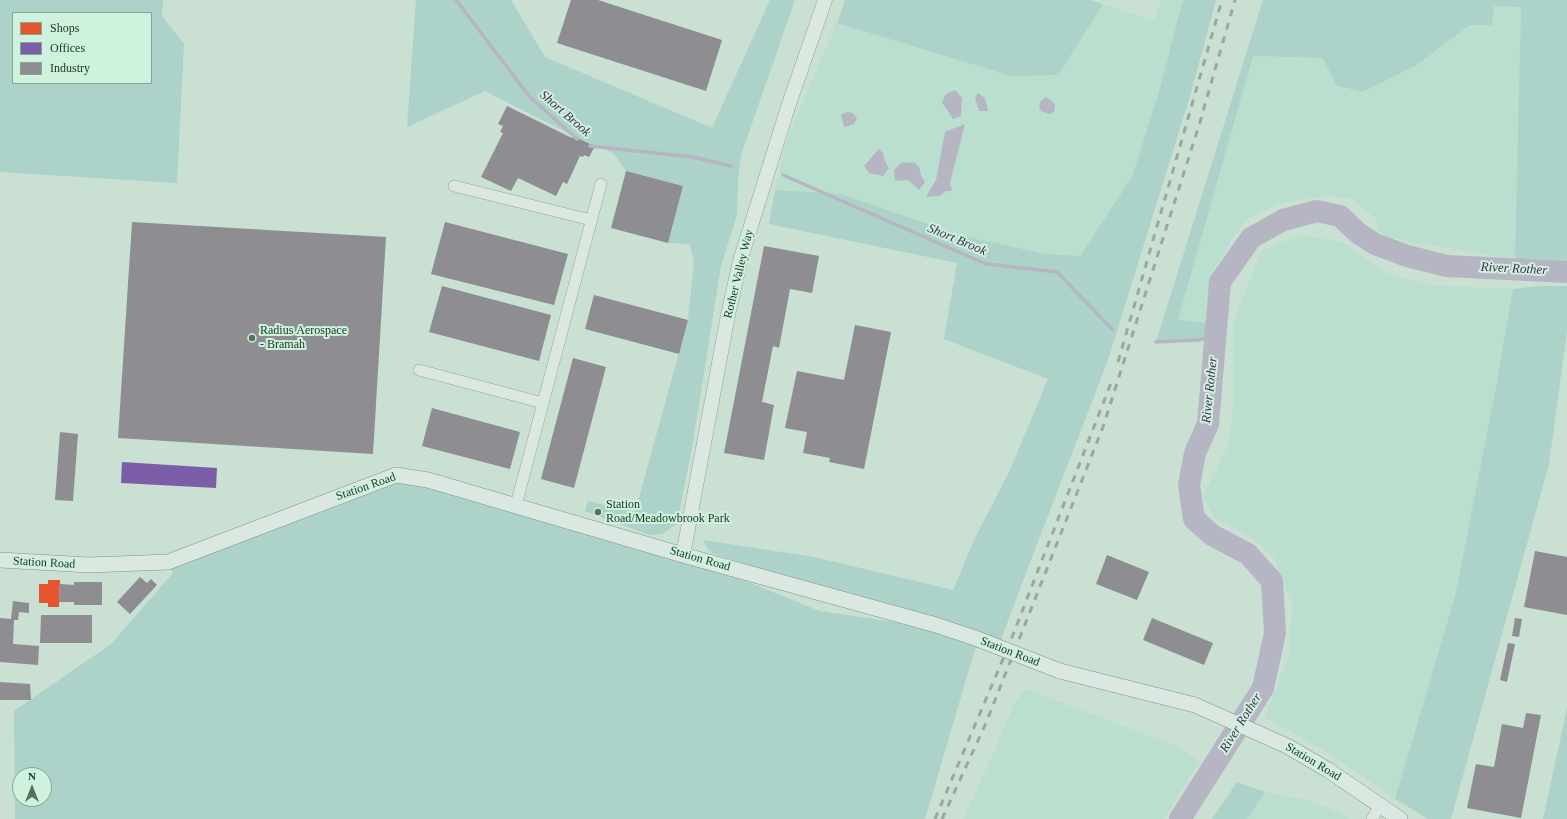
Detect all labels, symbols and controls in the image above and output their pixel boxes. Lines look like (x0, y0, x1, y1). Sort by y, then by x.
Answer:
legend (12, 12, 152, 84)
text: Shops (50, 21, 79, 35)
text: Offices (50, 41, 85, 55)
text: Industry (50, 61, 90, 75)
water label: Short Brook (536, 88, 594, 140)
water label: Short Brook (925, 221, 989, 259)
street label: Rother Valley Way (721, 228, 757, 320)
water label: River Rother (1480, 259, 1548, 279)
place label: Radius Aerospace - Bramah (260, 324, 347, 352)
marker: Radius Aerospace - Bramah (247, 333, 257, 343)
water label: River Rother (1199, 356, 1221, 424)
street label: Station Road (334, 470, 398, 504)
place label: Station Road/Meadowbrook Park (606, 498, 730, 526)
marker: Station Road/Meadowbrook Park (593, 507, 603, 517)
street label: Station Road (668, 543, 732, 575)
street label: Station Road (12, 554, 76, 572)
street label: Station Road (978, 634, 1042, 670)
water label: River Rother (1217, 691, 1265, 755)
street label: Station Road (1283, 740, 1343, 784)
north arrow (12, 767, 52, 807)
text: N (28, 770, 36, 782)

